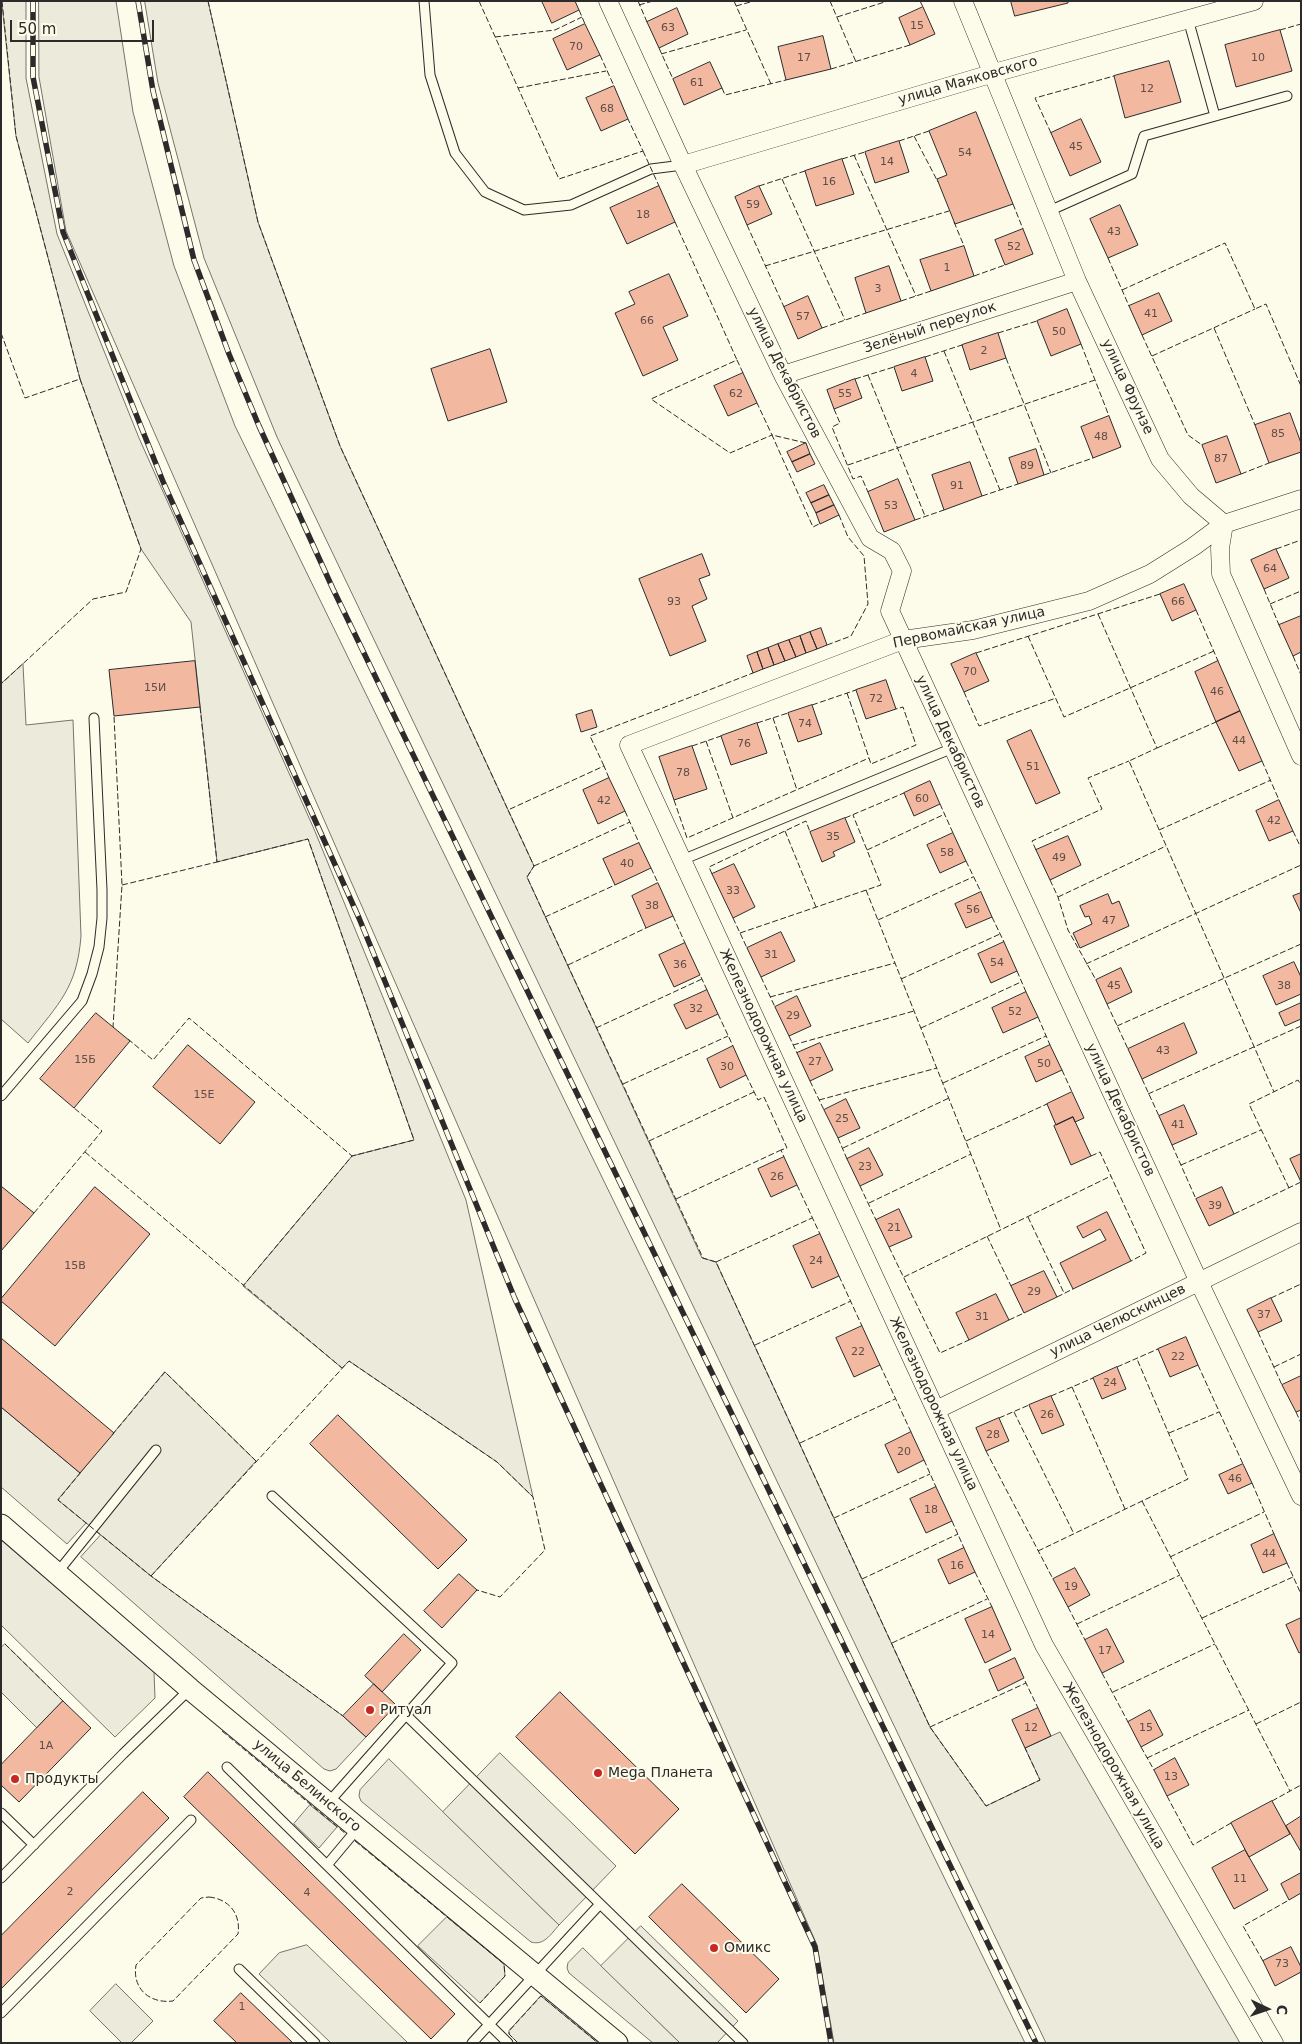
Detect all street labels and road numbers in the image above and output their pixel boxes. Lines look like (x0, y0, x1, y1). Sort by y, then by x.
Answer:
street label: улица Маяковского (897, 53, 1039, 109)
street label: Зелёный переулок (862, 299, 998, 357)
street label: улица Декабристов (744, 305, 824, 441)
street label: улица Фрунзе (1098, 337, 1156, 437)
street label: Первомайская улица (891, 604, 1047, 652)
street label: улица Декабристов (912, 673, 988, 811)
street label: Железнодорожная улица (715, 946, 811, 1126)
street label: улица Декабристов (1082, 1041, 1158, 1179)
street label: улица Челюскинцев (1048, 1281, 1188, 1361)
street label: Железнодорожная улица (885, 1314, 981, 1494)
street label: Железнодорожная улица (1058, 1680, 1168, 1852)
street label: улица Белинского (250, 1736, 364, 1836)

